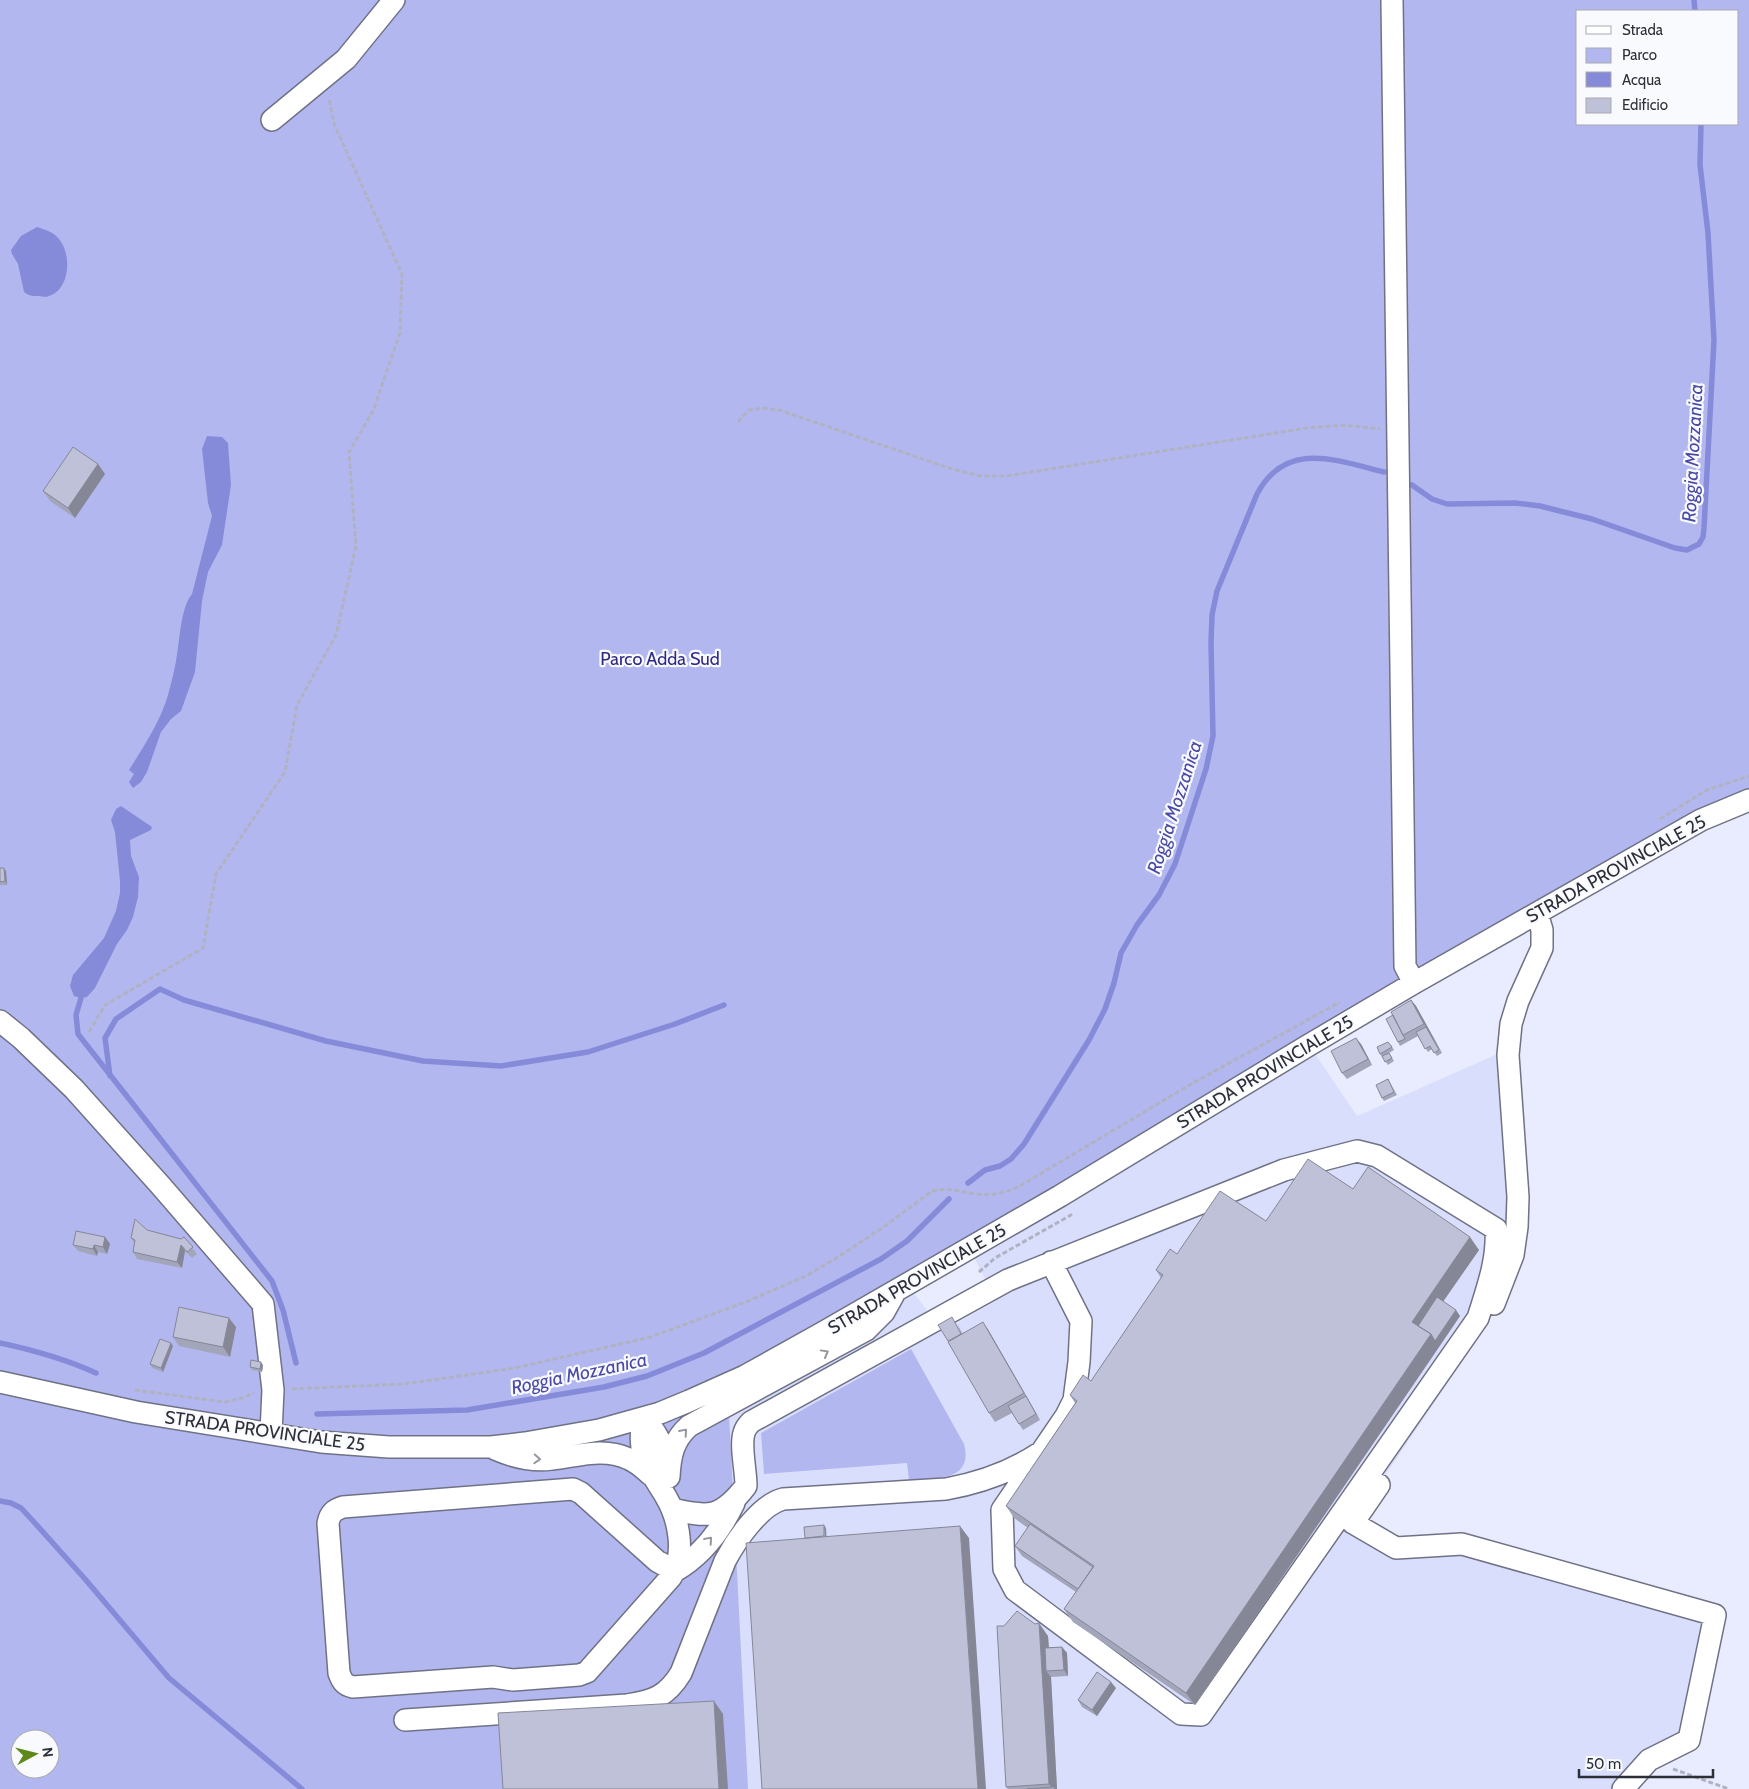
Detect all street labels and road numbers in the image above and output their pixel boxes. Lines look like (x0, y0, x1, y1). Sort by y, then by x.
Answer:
street label: STRADA PROVINCIALE 25 (1522, 810, 1710, 928)
street label: STRADA PROVINCIALE 25 (1173, 1011, 1357, 1133)
street label: STRADA PROVINCIALE 25 (824, 1219, 1010, 1339)
street label: STRADA PROVINCIALE 25 (163, 1406, 367, 1456)

